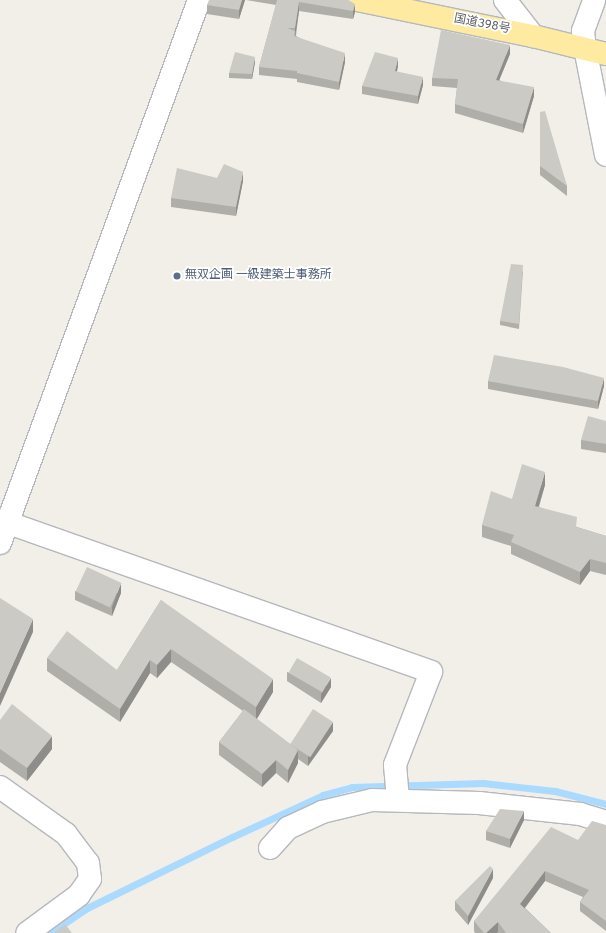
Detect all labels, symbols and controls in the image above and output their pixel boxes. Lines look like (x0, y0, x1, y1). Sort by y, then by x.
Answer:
street label: 国道398号 (452, 12, 512, 38)
place label: 無双企画 一級建築士事務所 (185, 269, 332, 283)
marker: 無双企画 一級建築士事務所 (172, 271, 182, 281)

